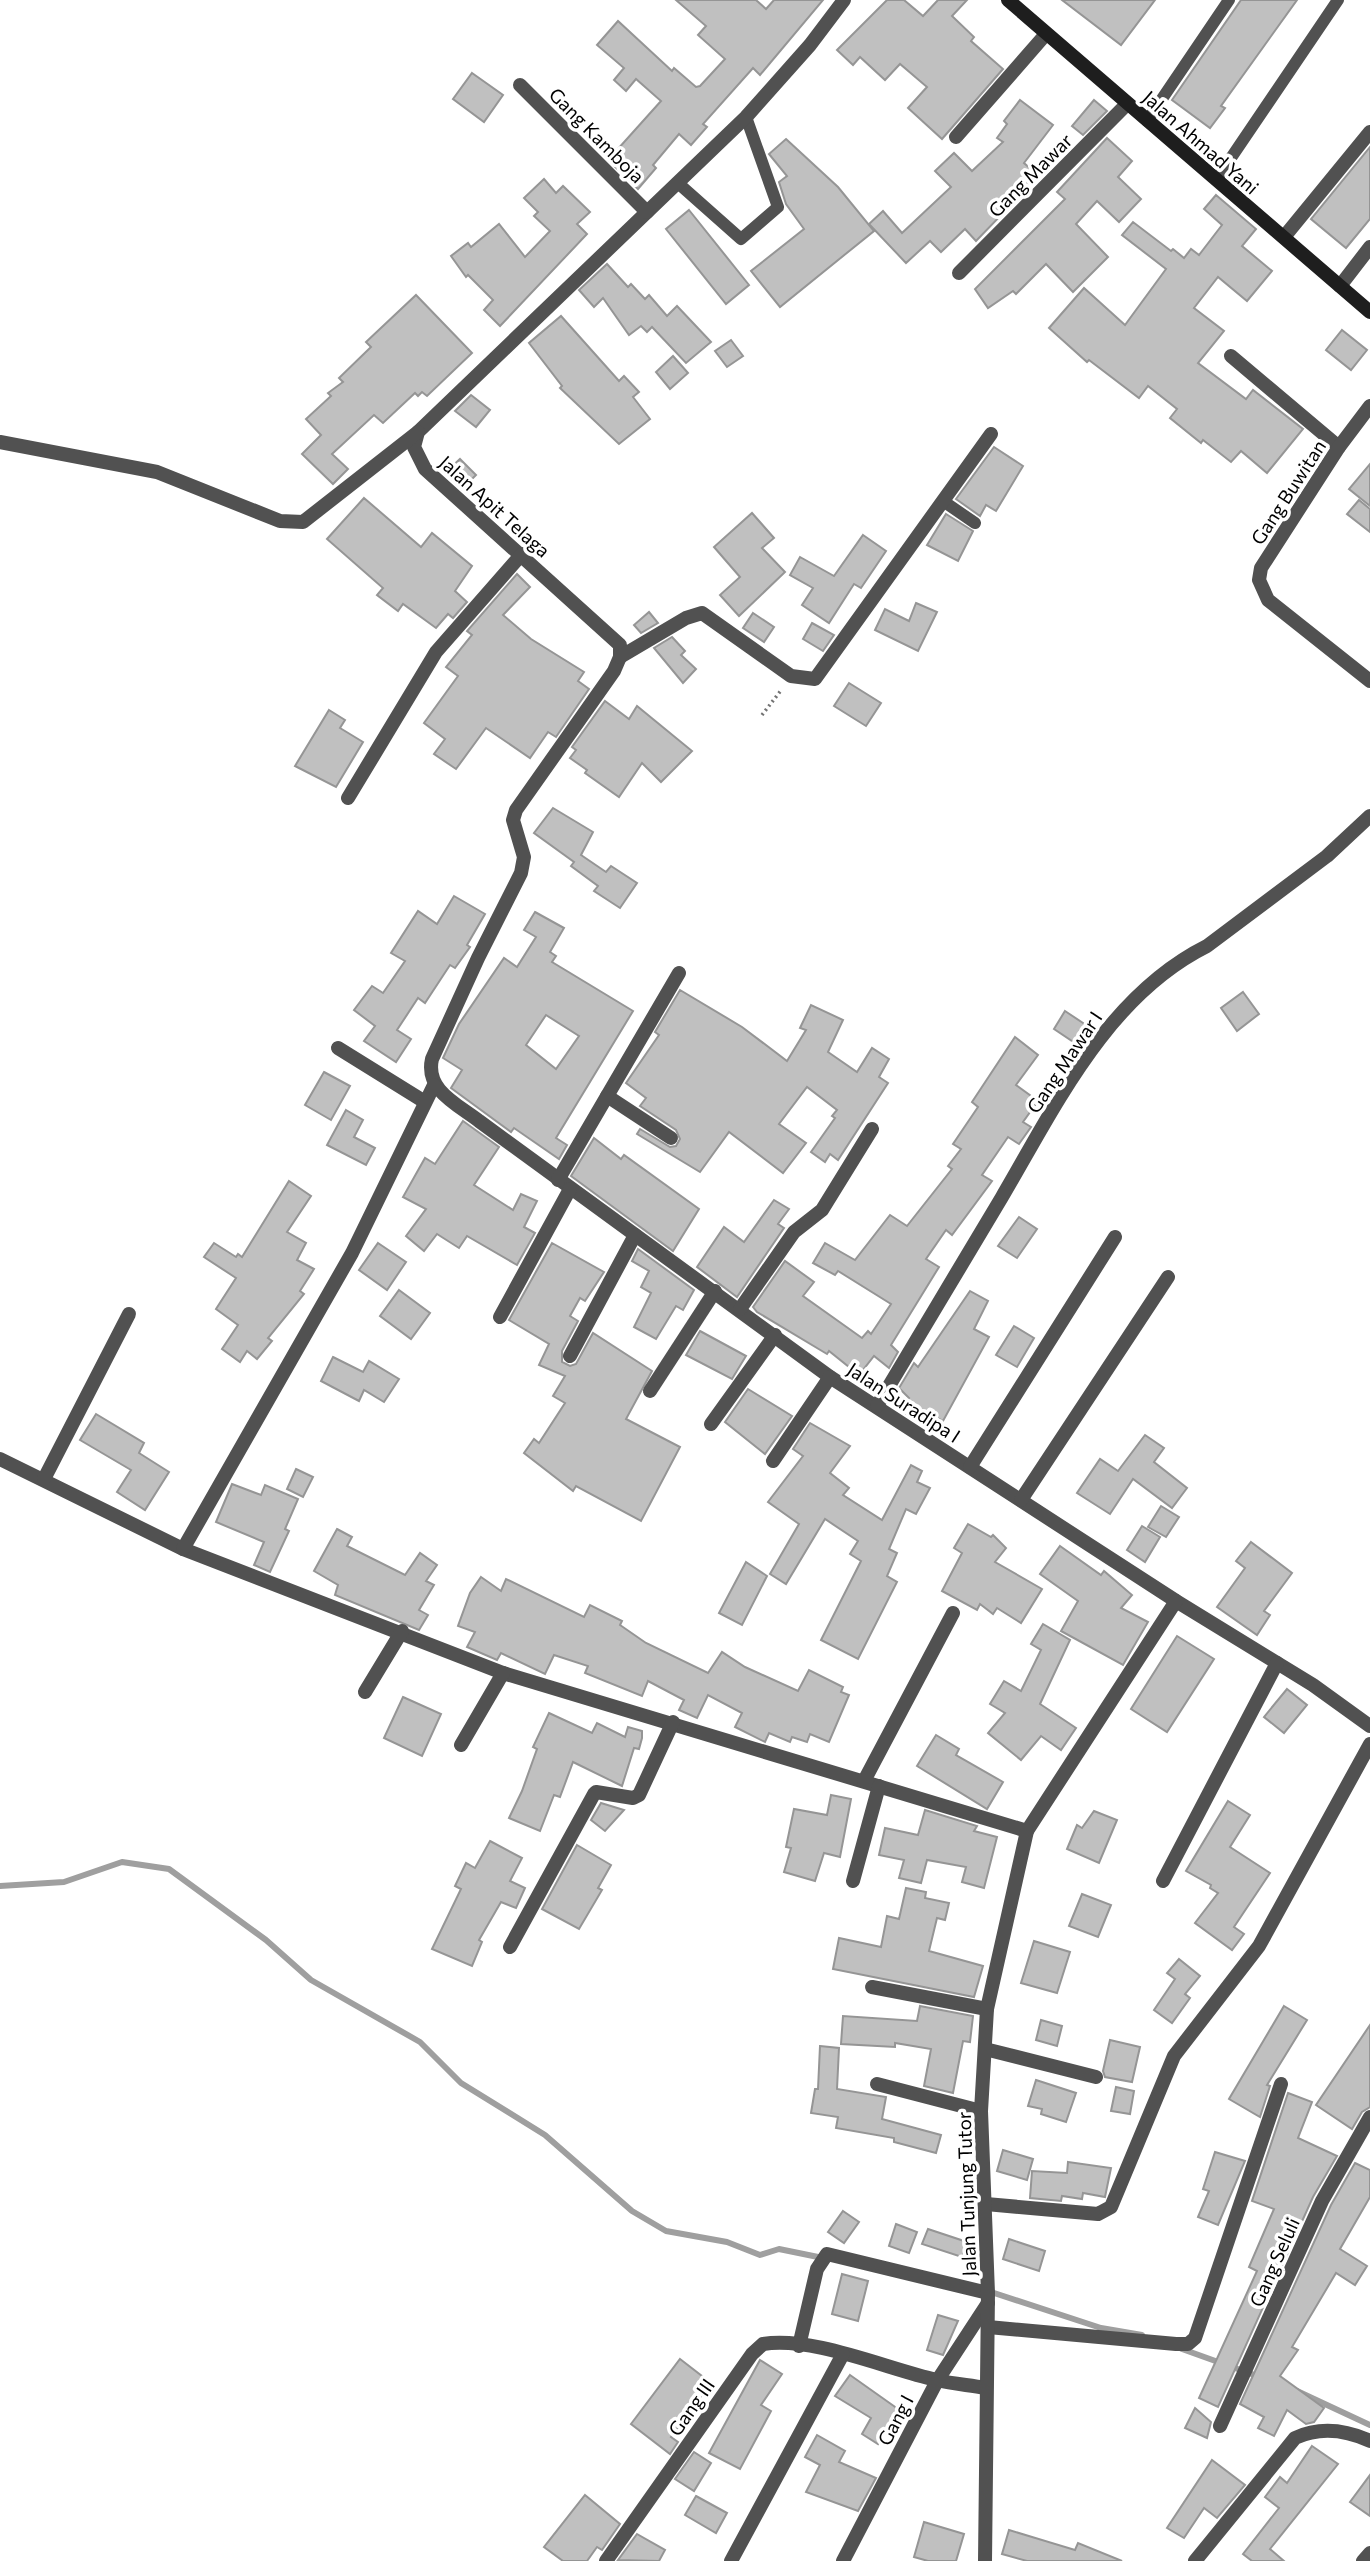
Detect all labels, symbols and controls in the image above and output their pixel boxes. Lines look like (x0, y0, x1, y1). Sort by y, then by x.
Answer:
street label: Gang Kamboja (545, 83, 649, 187)
street label: Jalan Ahmad Yani (1138, 85, 1264, 199)
street label: Gang Mawar (983, 128, 1077, 222)
street label: Gang Buwitan (1246, 435, 1330, 549)
street label: Jalan Apit Telaga (435, 450, 555, 562)
street label: Gang Mawar I (1021, 1007, 1107, 1117)
street label: Jalan Suradipa I (843, 1357, 965, 1447)
street label: Jalan Tunjung Tutor (952, 2111, 980, 2277)
street label: Gang Seluli (1244, 2214, 1304, 2310)
street label: Gang III (663, 2374, 719, 2440)
street label: Gang I (872, 2391, 918, 2449)

